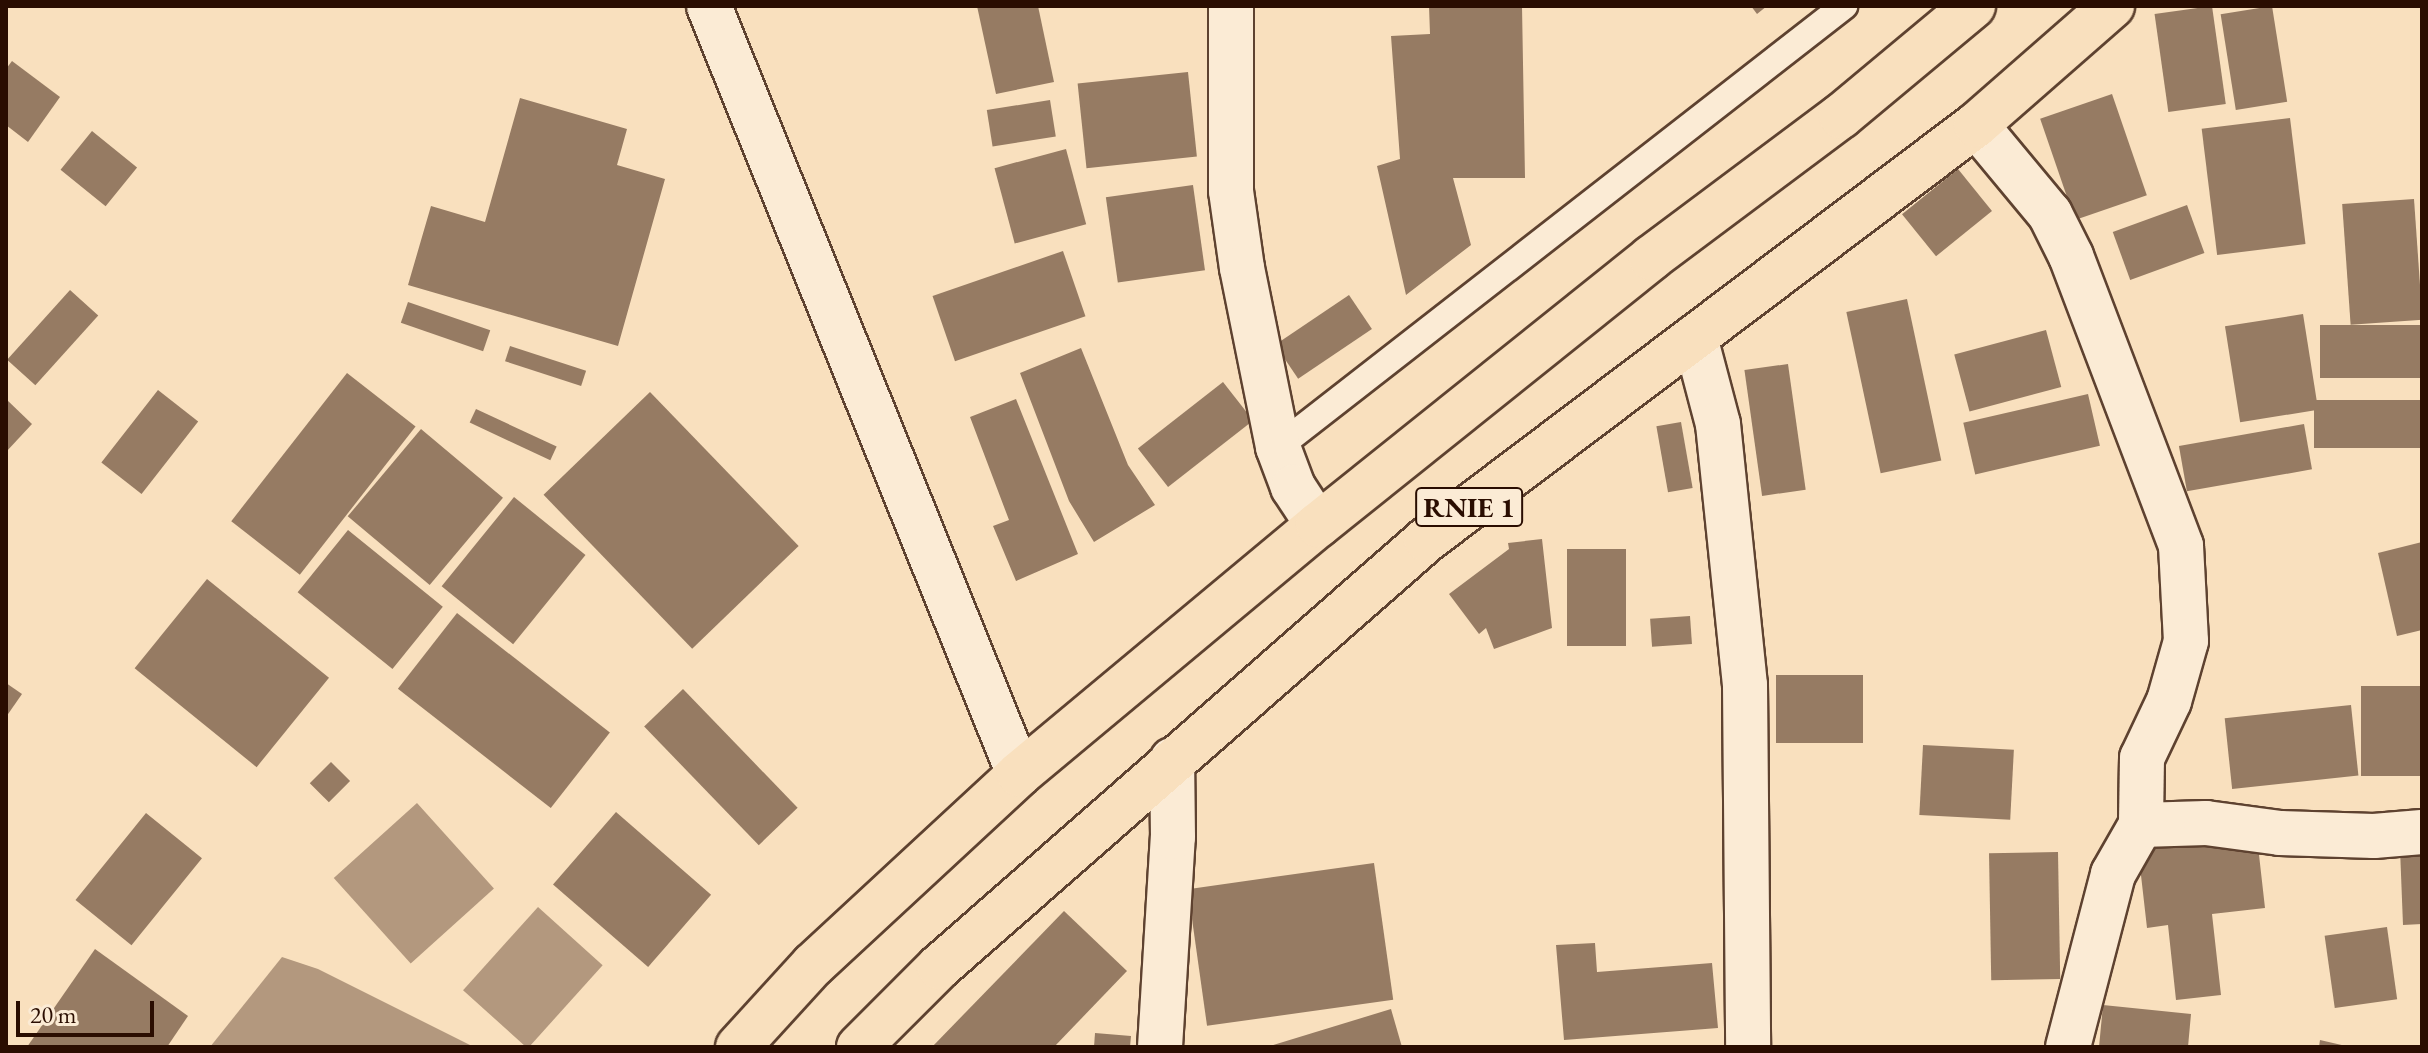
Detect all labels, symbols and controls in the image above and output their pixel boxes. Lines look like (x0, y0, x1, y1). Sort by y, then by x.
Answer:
road number: RNIE 1 (1415, 483, 1523, 531)
scale bar (20, 985, 158, 1035)
text: 20 m (30, 999, 77, 1030)

